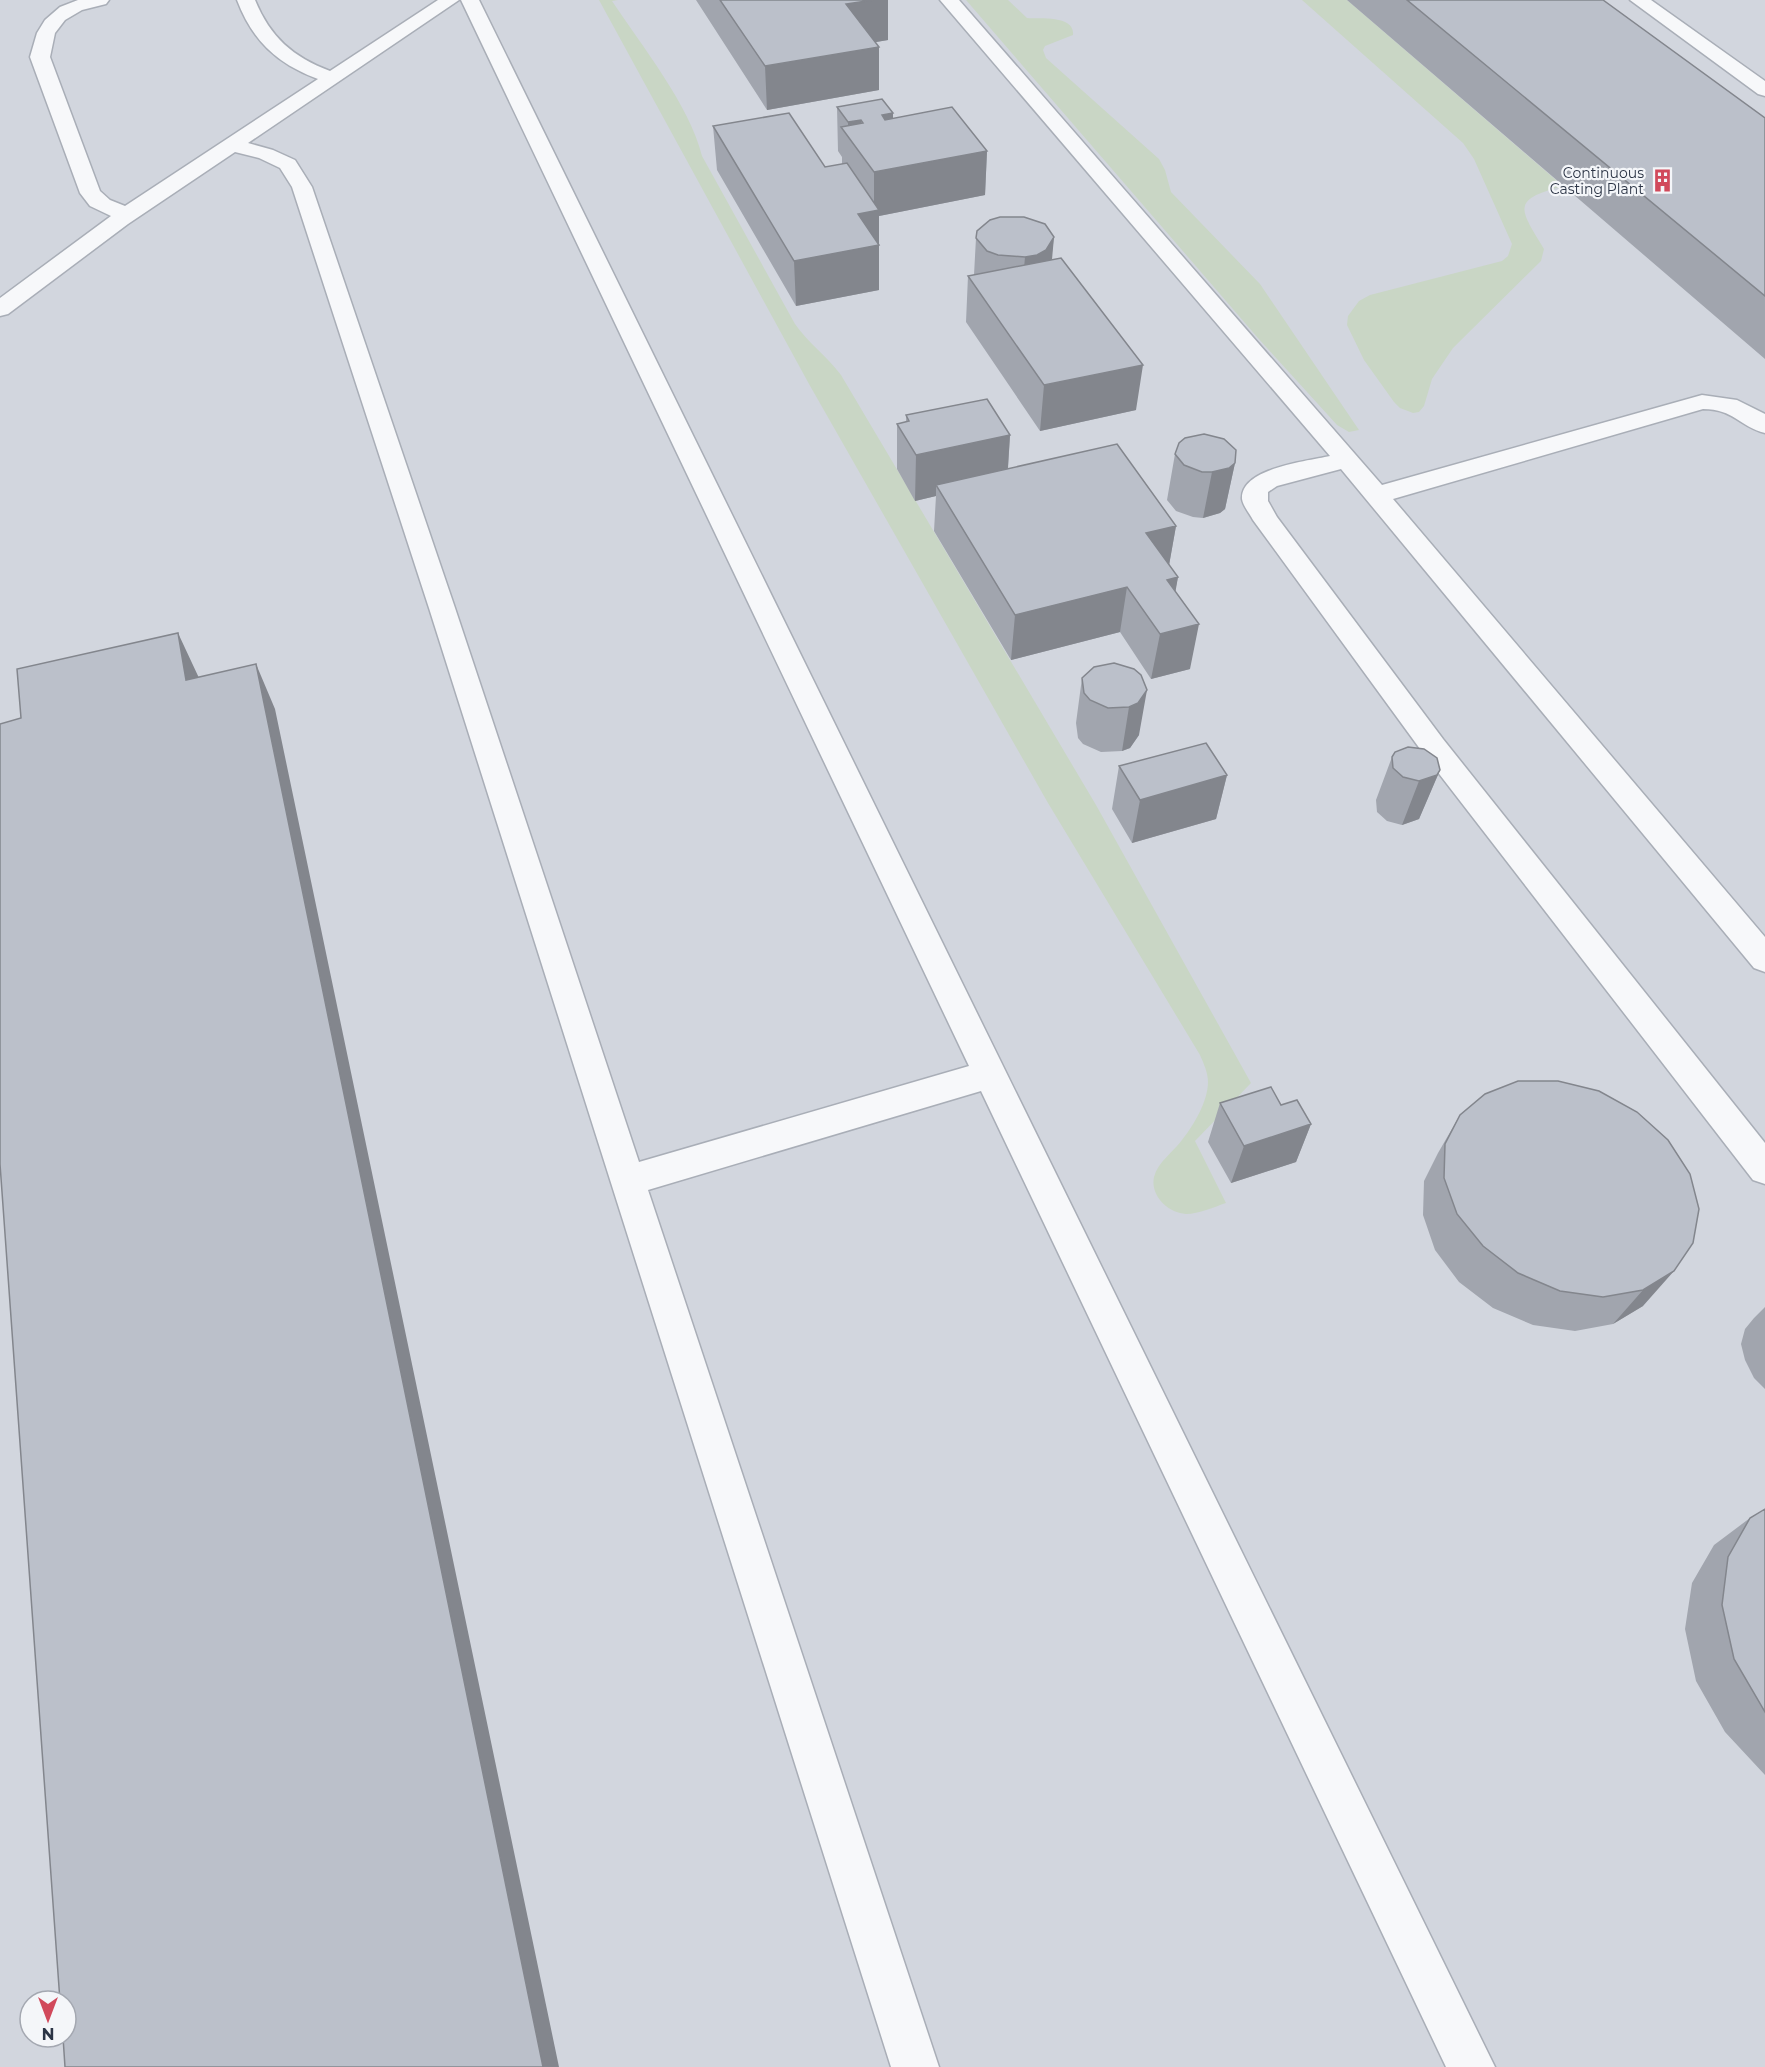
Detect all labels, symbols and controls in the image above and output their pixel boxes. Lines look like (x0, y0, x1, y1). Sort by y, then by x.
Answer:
place label: Continuous Casting Plant (1550, 164, 1644, 198)
building icon: Continuous Casting Plant (1649, 168, 1675, 194)
north arrow (18, 1989, 78, 2049)
text: N (42, 2024, 54, 2043)

